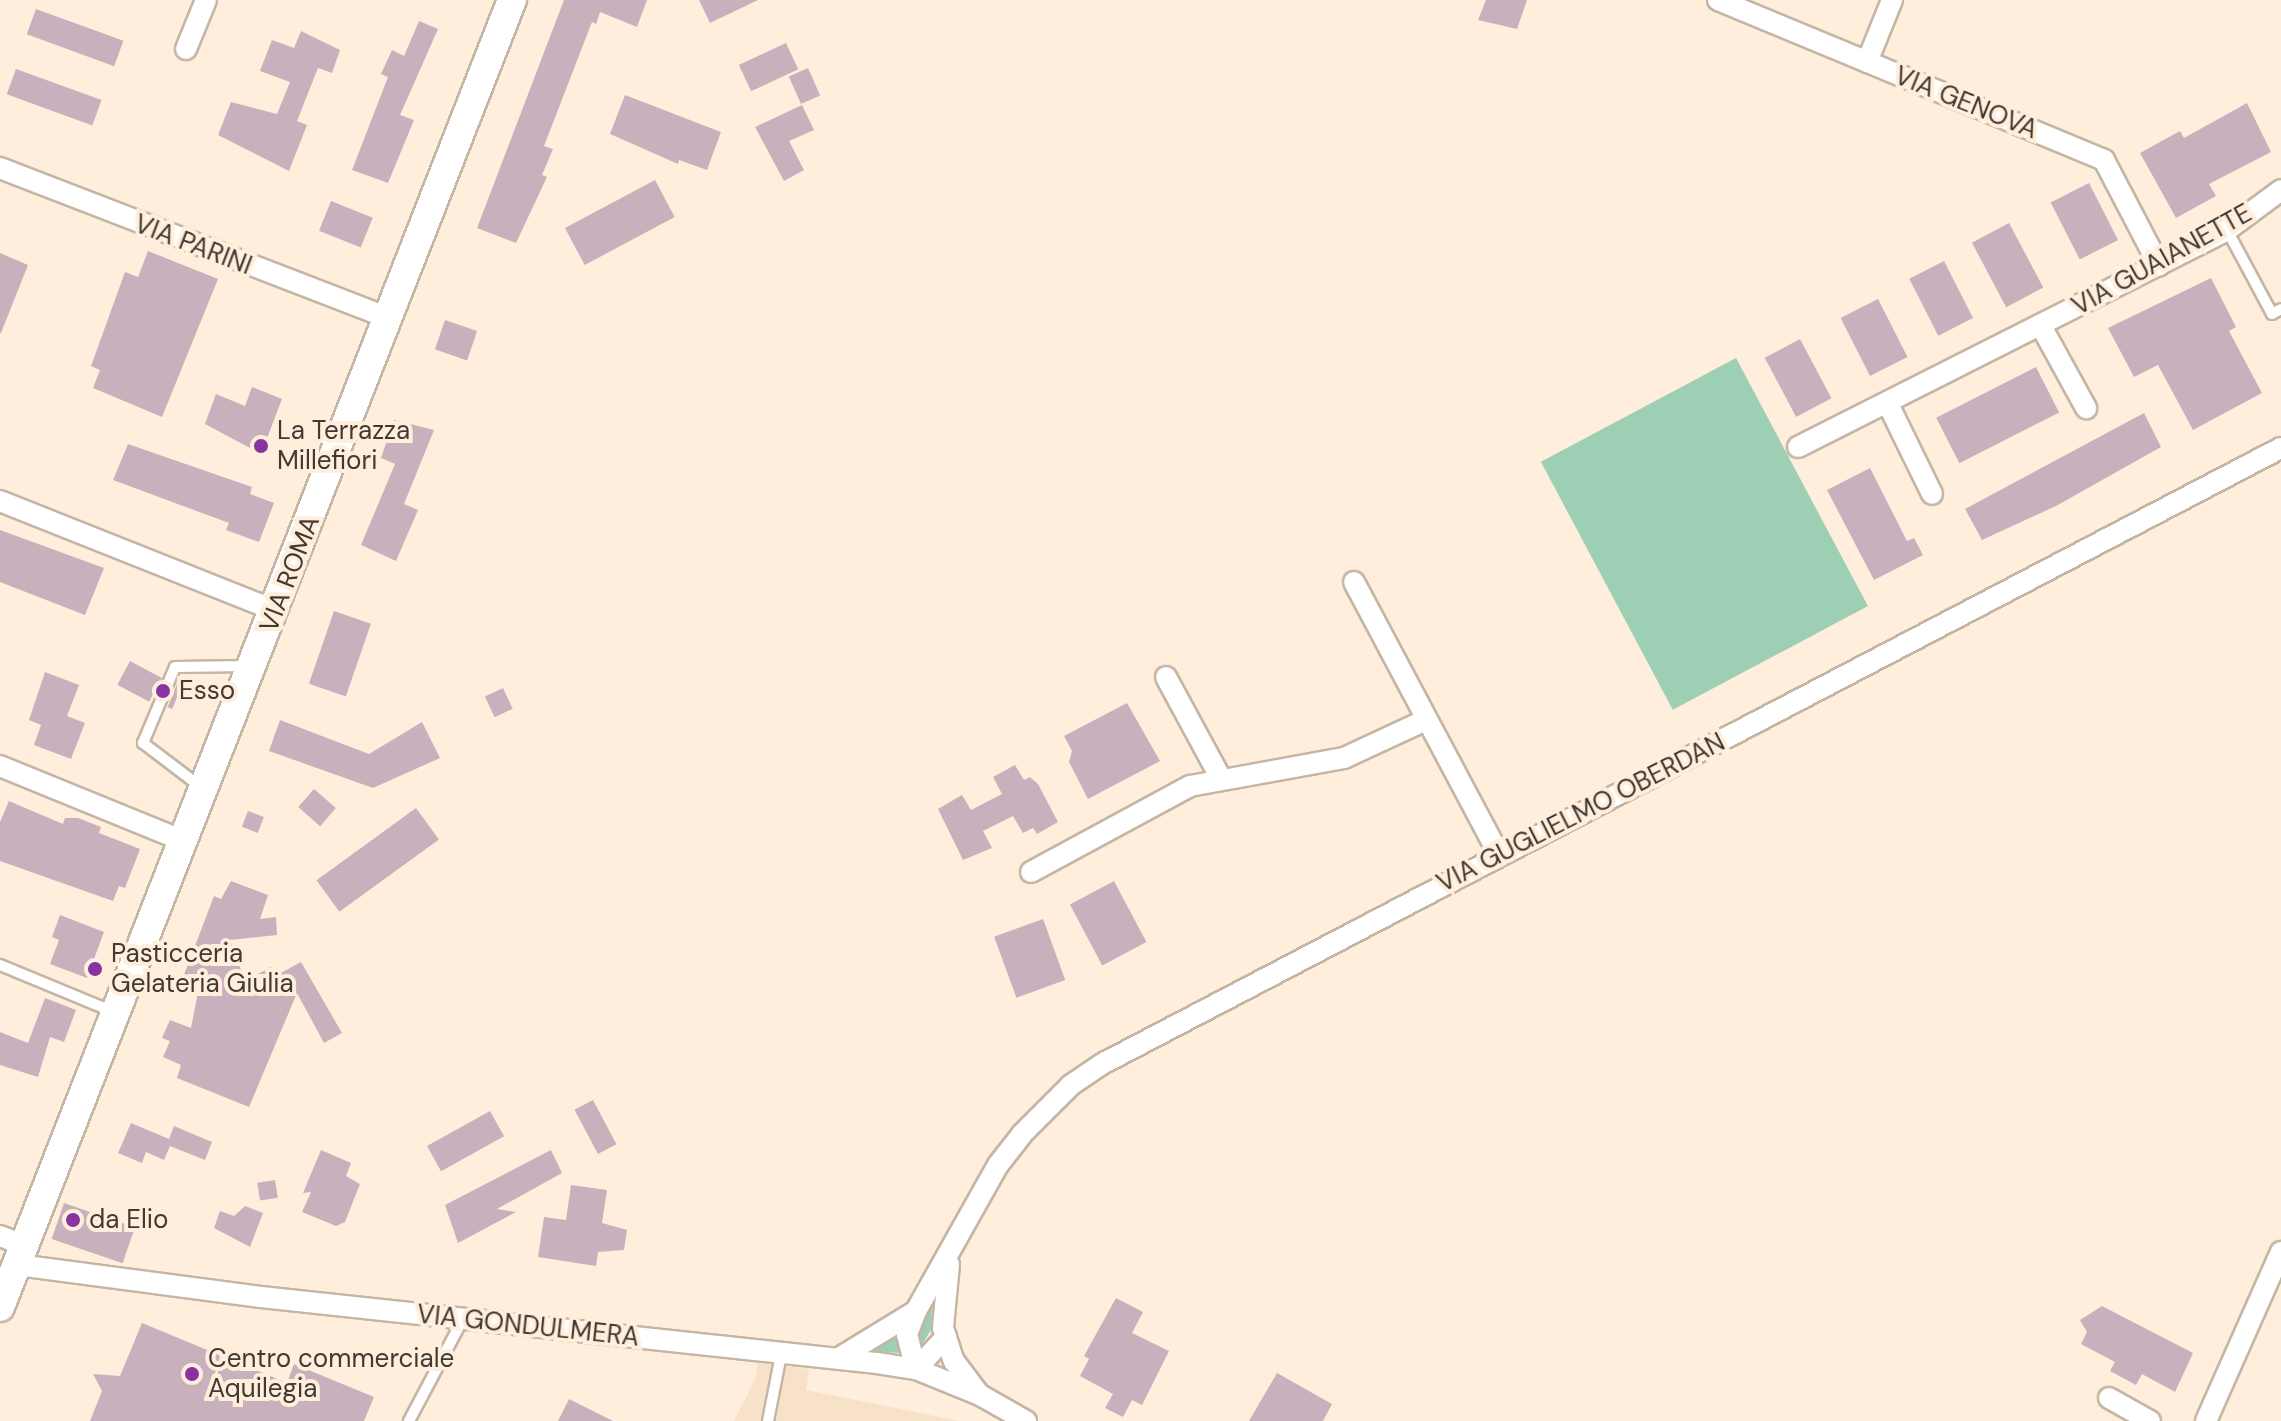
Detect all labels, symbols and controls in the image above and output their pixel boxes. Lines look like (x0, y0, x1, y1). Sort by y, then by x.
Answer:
street label: VIA GENOVA (1890, 60, 2042, 146)
street label: VIA GUAIANETTE (2067, 198, 2257, 322)
street label: VIA PARINI (130, 208, 256, 282)
place label: La Terrazza Millefiori (277, 415, 410, 476)
marker: La Terrazza Millefiori (252, 437, 270, 455)
street label: VIA ROMA (254, 511, 326, 637)
place label: Esso (179, 675, 235, 707)
marker: Esso (154, 682, 172, 700)
street label: VIA GUGLIELMO OBERDAN (1432, 727, 1730, 899)
place label: Pasticceria Gelateria Giulia (111, 938, 294, 1000)
marker: Pasticceria Gelateria Giulia (86, 960, 104, 978)
place label: da Elio (89, 1204, 169, 1236)
marker: da Elio (64, 1211, 82, 1229)
street label: VIA GONDULMERA (415, 1299, 641, 1353)
place label: Centro commerciale Aquilegia (208, 1343, 454, 1404)
marker: Centro commerciale Aquilegia (183, 1365, 201, 1383)

